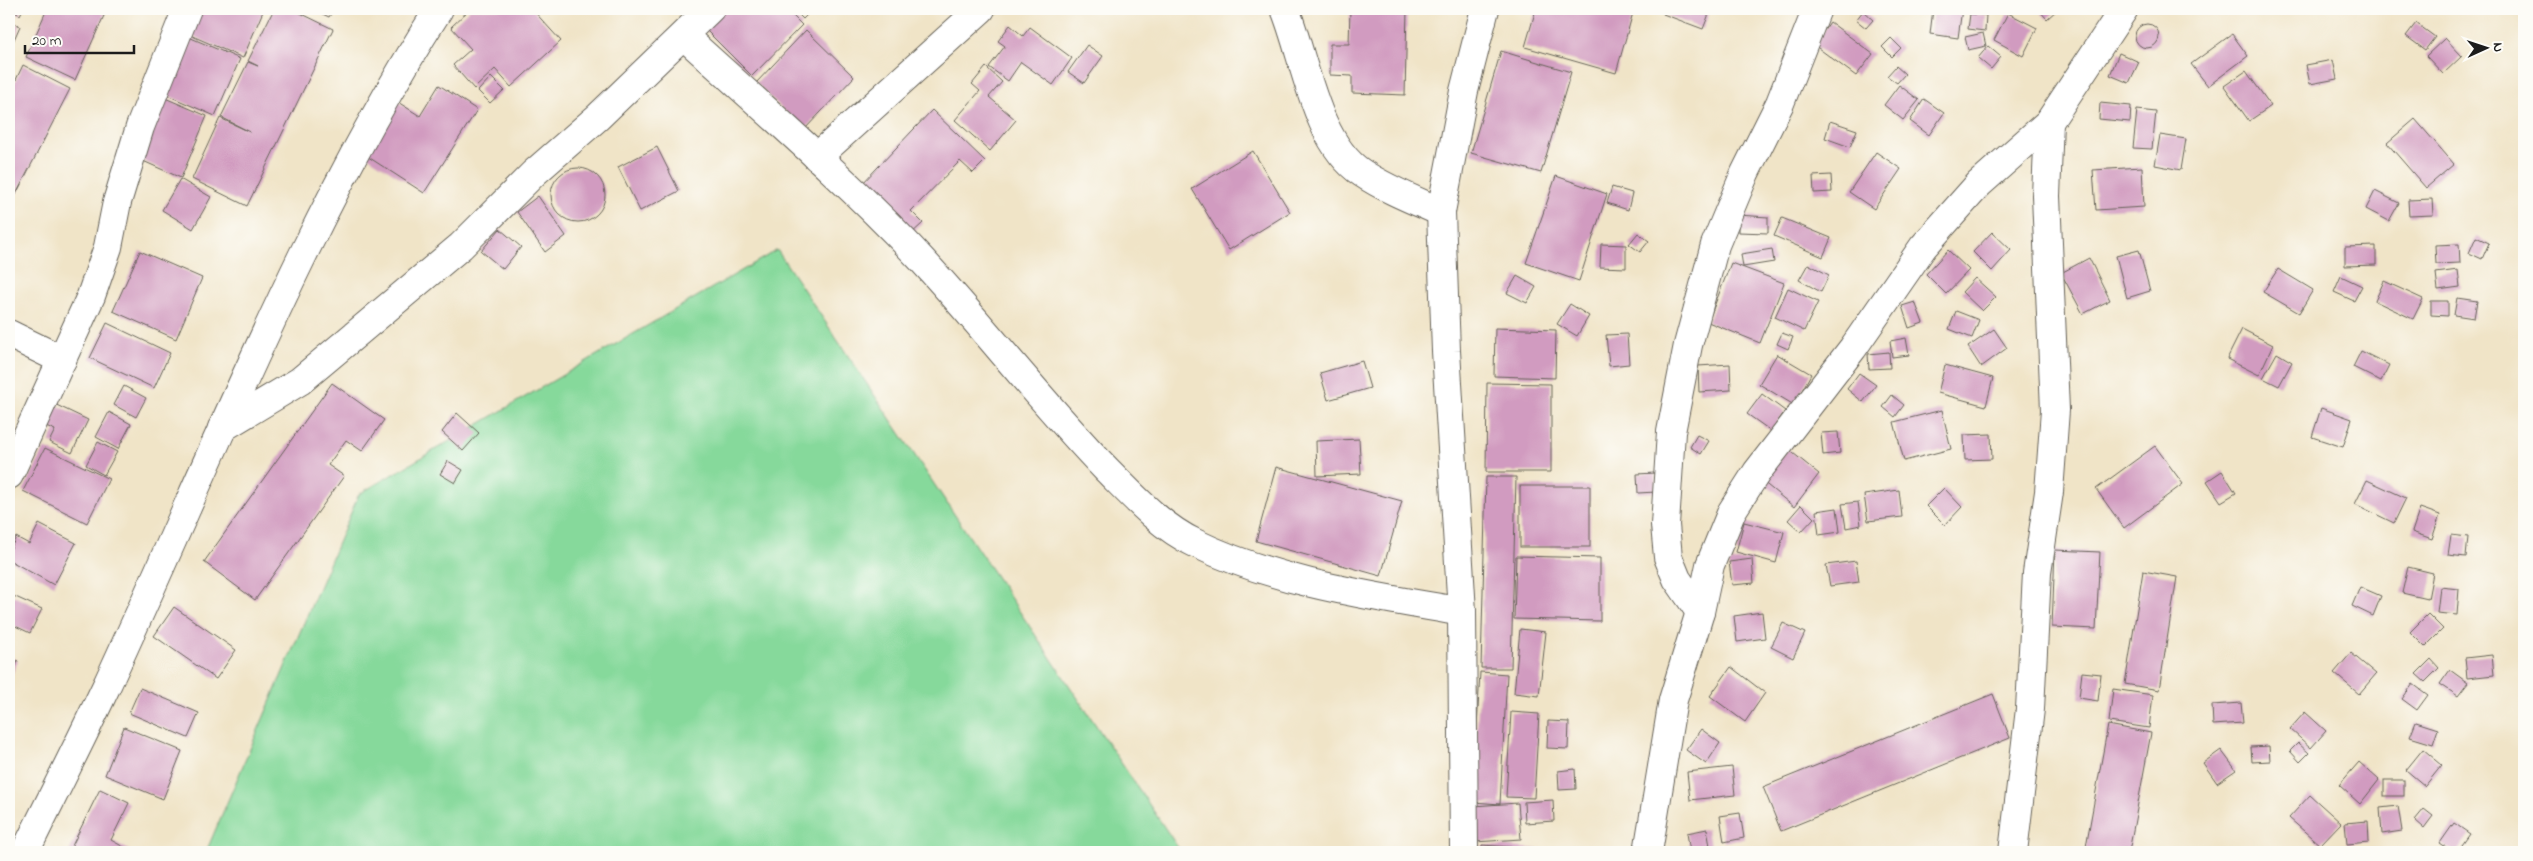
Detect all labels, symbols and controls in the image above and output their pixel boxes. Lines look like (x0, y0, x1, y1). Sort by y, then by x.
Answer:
scale bar (25, 22, 134, 54)
north arrow (2460, 22, 2510, 72)
text: 20 m (32, 30, 62, 52)
text: N (2487, 42, 2508, 53)

